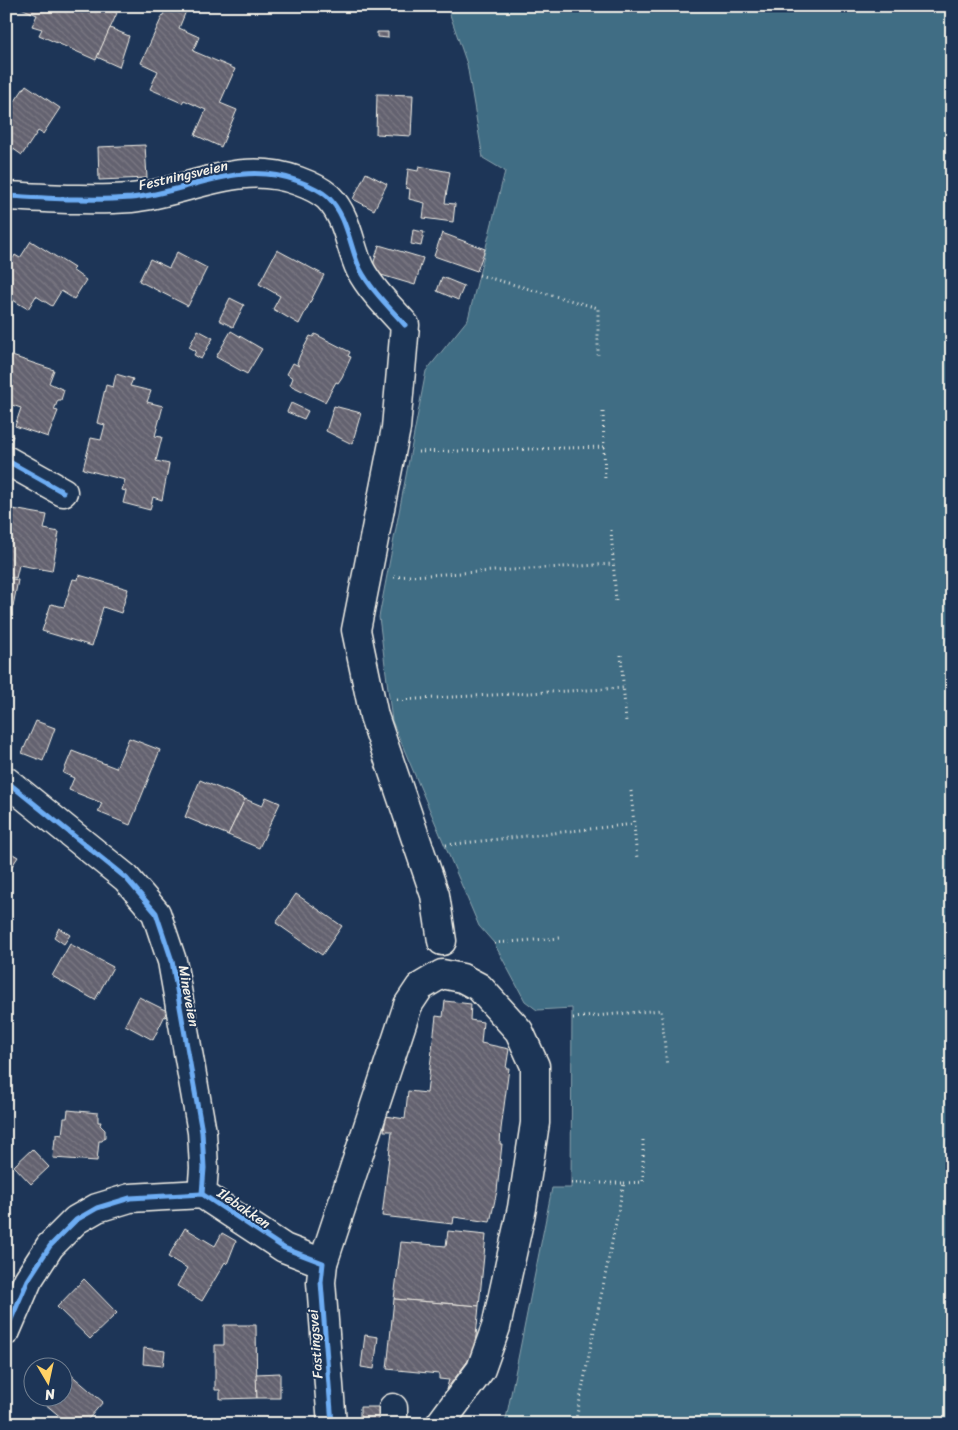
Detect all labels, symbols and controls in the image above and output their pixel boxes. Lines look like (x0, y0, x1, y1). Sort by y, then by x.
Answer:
street label: Festningsveien (136, 153, 231, 198)
street label: Mineveien (171, 963, 206, 1029)
street label: Ilebakken (211, 1181, 276, 1236)
street label: Fastingsvei (301, 1307, 330, 1379)
north arrow (22, 1358, 72, 1408)
text: N (43, 1381, 58, 1407)

